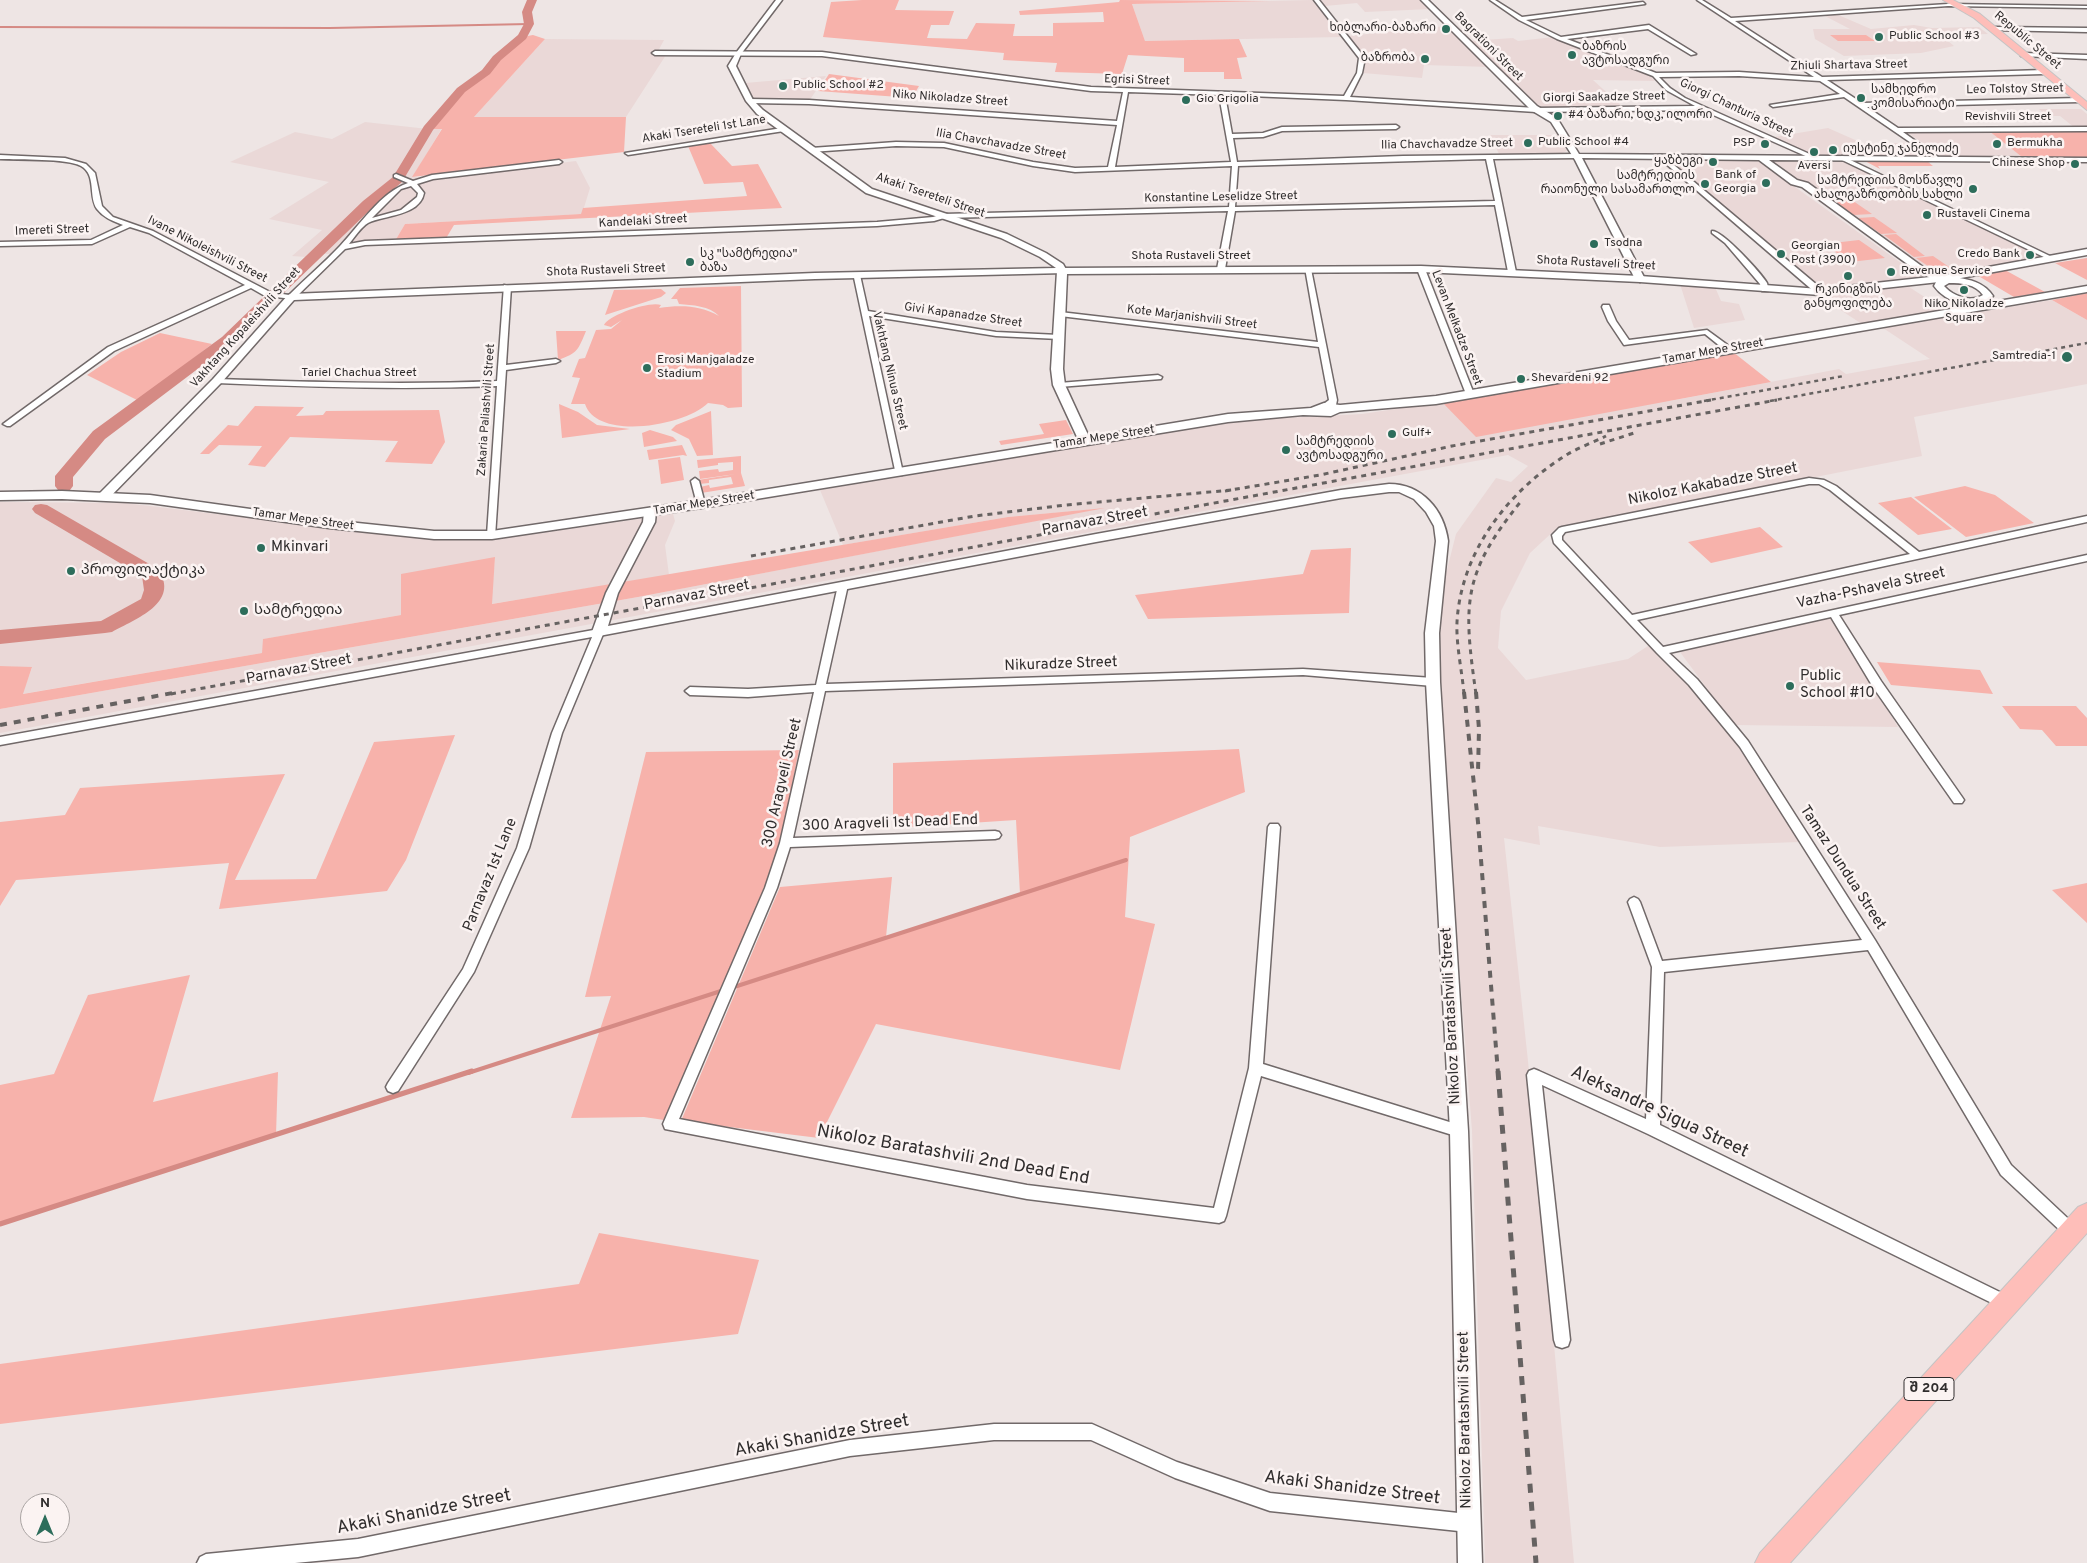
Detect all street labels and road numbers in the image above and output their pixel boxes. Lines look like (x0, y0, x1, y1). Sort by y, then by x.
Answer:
street label: Republic Street (1991, 9, 2063, 73)
street label: Bagrationi Street (1451, 10, 1525, 84)
street label: Zhiuli Shartava Street (1790, 58, 1908, 74)
street label: Egrisi Street (1104, 73, 1170, 89)
street label: Giorgi Chanturia Street (1677, 76, 1795, 142)
street label: Leo Tolstoy Street (1966, 82, 2064, 98)
street label: Niko Nikoladze Street (892, 88, 1008, 110)
street label: Giorgi Saakadze Street (1543, 90, 1665, 106)
street label: Revishvili Street (1965, 111, 2051, 125)
street label: Akaki Tsereteli 1st Lane (641, 113, 767, 147)
street label: Ilia Chavchavadze Street (935, 126, 1067, 164)
street label: Ilia Chavchavadze Street (1381, 137, 1513, 153)
street label: Akaki Tsereteli Street (873, 171, 987, 221)
street label: Konstantine Leselidze Street (1144, 189, 1298, 207)
street label: Kandelaki Street (598, 212, 688, 232)
street label: Ivane Nikoleishvili Street (145, 214, 269, 286)
street label: Imereti Street (15, 223, 89, 239)
street label: Shota Rustaveli Street (1131, 250, 1251, 264)
street label: Shota Rustaveli Street (1536, 254, 1656, 274)
street label: Shota Rustaveli Street (546, 262, 666, 280)
street label: Vakhtang Kopaleishvili Street (188, 265, 304, 391)
street label: Levan Melkadze Street (1427, 269, 1485, 387)
street label: Givi Kapanadze Street (903, 301, 1023, 331)
street label: Kote Marjanishvili Street (1126, 303, 1258, 333)
street label: Vakhtang Ninua Street (868, 310, 910, 432)
street label: Tamar Mepe Street (1661, 336, 1765, 368)
street label: Zakaria Paliashvili Street (475, 343, 499, 477)
street label: Tariel Chachua Street (301, 367, 417, 381)
street label: Tamar Mepe Street (1052, 423, 1156, 453)
street label: Nikoloz Kakabadze Street (1627, 460, 1799, 510)
street label: Tamar Mepe Street (652, 489, 756, 519)
street label: Parnavaz Street (1041, 504, 1149, 540)
street label: Tamar Mepe Street (251, 506, 355, 534)
street label: Vazha-Pshavela Street (1795, 564, 1947, 614)
street label: Parnavaz Street (643, 577, 751, 615)
street label: Parnavaz Street (245, 651, 353, 689)
street label: Nikuradze Street (1004, 654, 1118, 676)
street label: 300 Aragveli Street (759, 717, 807, 849)
street label: Tamaz Dundua Street (1795, 802, 1889, 934)
street label: 300 Aragveli 1st Dead End (802, 812, 978, 836)
street label: Parnavaz 1st Lane (460, 816, 522, 934)
street label: Nikoloz Baratashvili Street (1438, 927, 1466, 1105)
street label: Aleksandre Sigua Street (1567, 1062, 1751, 1164)
street label: Nikoloz Baratashvili 2nd Dead End (815, 1121, 1091, 1191)
street label: Nikoloz Baratashvili Street (1455, 1331, 1477, 1509)
road number: შ 204 (1904, 1378, 1954, 1400)
street label: Akaki Shanidze Street (733, 1411, 911, 1463)
street label: Akaki Shanidze Street (1263, 1467, 1441, 1511)
street label: Akaki Shanidze Street (335, 1486, 513, 1540)

